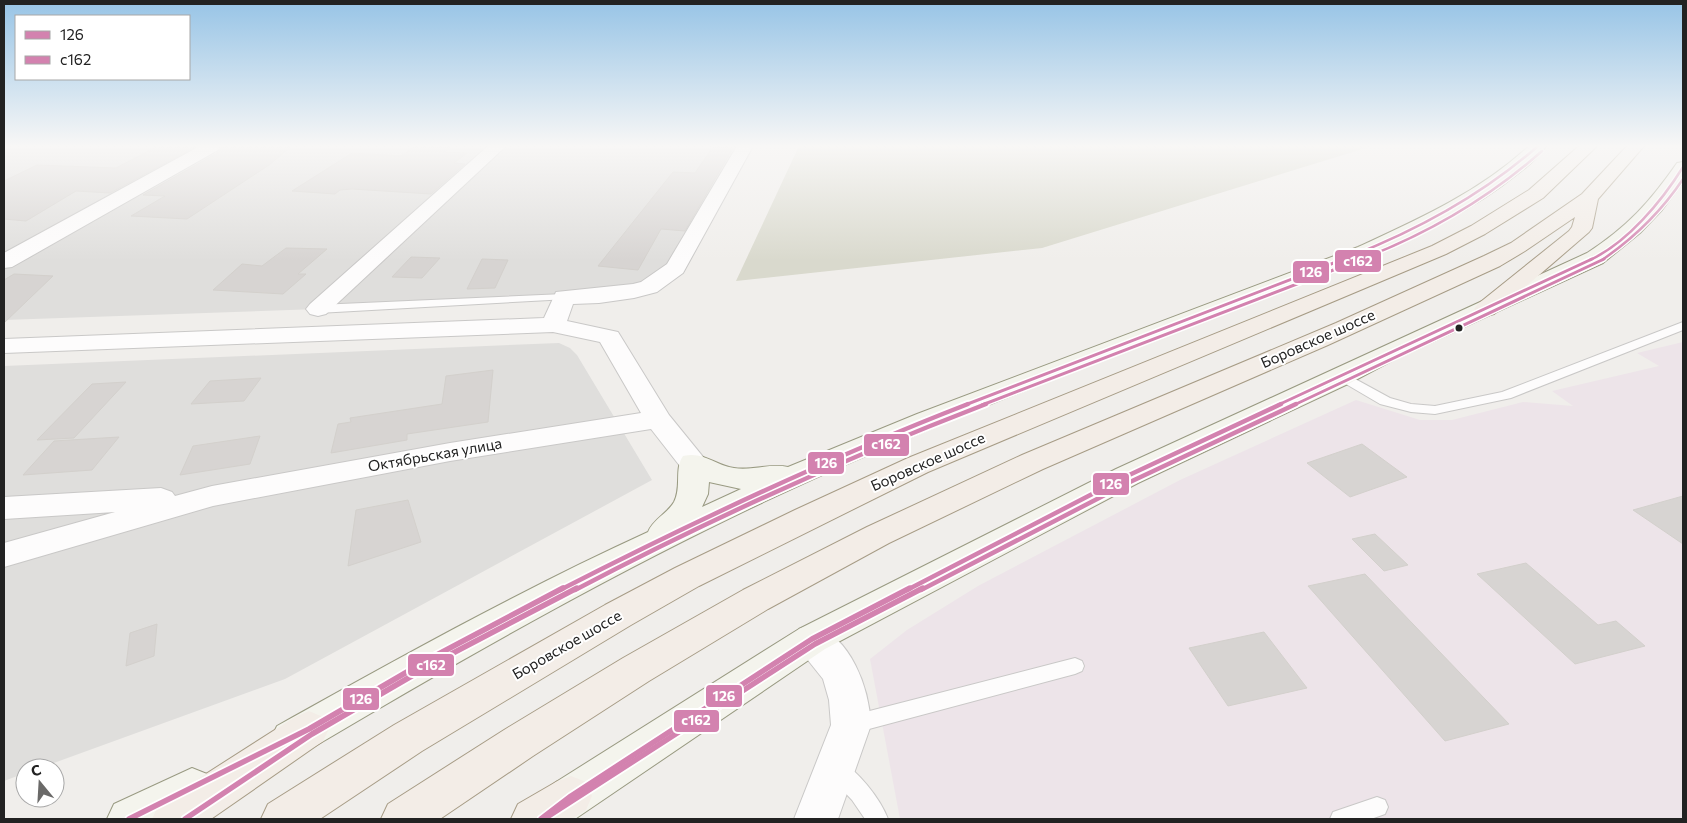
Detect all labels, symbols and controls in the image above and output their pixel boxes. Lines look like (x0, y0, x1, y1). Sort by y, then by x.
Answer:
legend (15, 15, 190, 80)
text: 126 (60, 25, 84, 43)
text: с162 (60, 50, 91, 68)
line badge: с162 (1334, 249, 1382, 273)
text: с162 (1343, 252, 1373, 269)
line badge: 126 (1292, 260, 1330, 284)
text: 126 (1300, 263, 1323, 280)
street label: Боровское шоссе (1258, 305, 1378, 371)
unlabelled marker (1454, 323, 1464, 333)
street label: Боровское шоссе (868, 428, 988, 494)
street label: Октябрьская улица (366, 433, 503, 475)
line badge: с162 (863, 433, 910, 457)
text: с162 (871, 435, 901, 452)
line badge: 126 (807, 451, 845, 475)
text: 126 (815, 454, 838, 471)
line badge: 126 (1092, 472, 1130, 496)
text: 126 (1100, 475, 1123, 492)
street label: Боровское шоссе (509, 606, 624, 683)
line badge: с162 (407, 653, 455, 677)
text: с162 (416, 656, 446, 673)
line badge: 126 (705, 684, 743, 708)
line badge: 126 (342, 687, 380, 711)
text: 126 (713, 687, 736, 704)
text: 126 (350, 690, 373, 707)
line badge: с162 (673, 709, 720, 733)
text: с162 (681, 711, 711, 728)
north arrow (15, 758, 65, 808)
text: С (29, 761, 43, 780)

